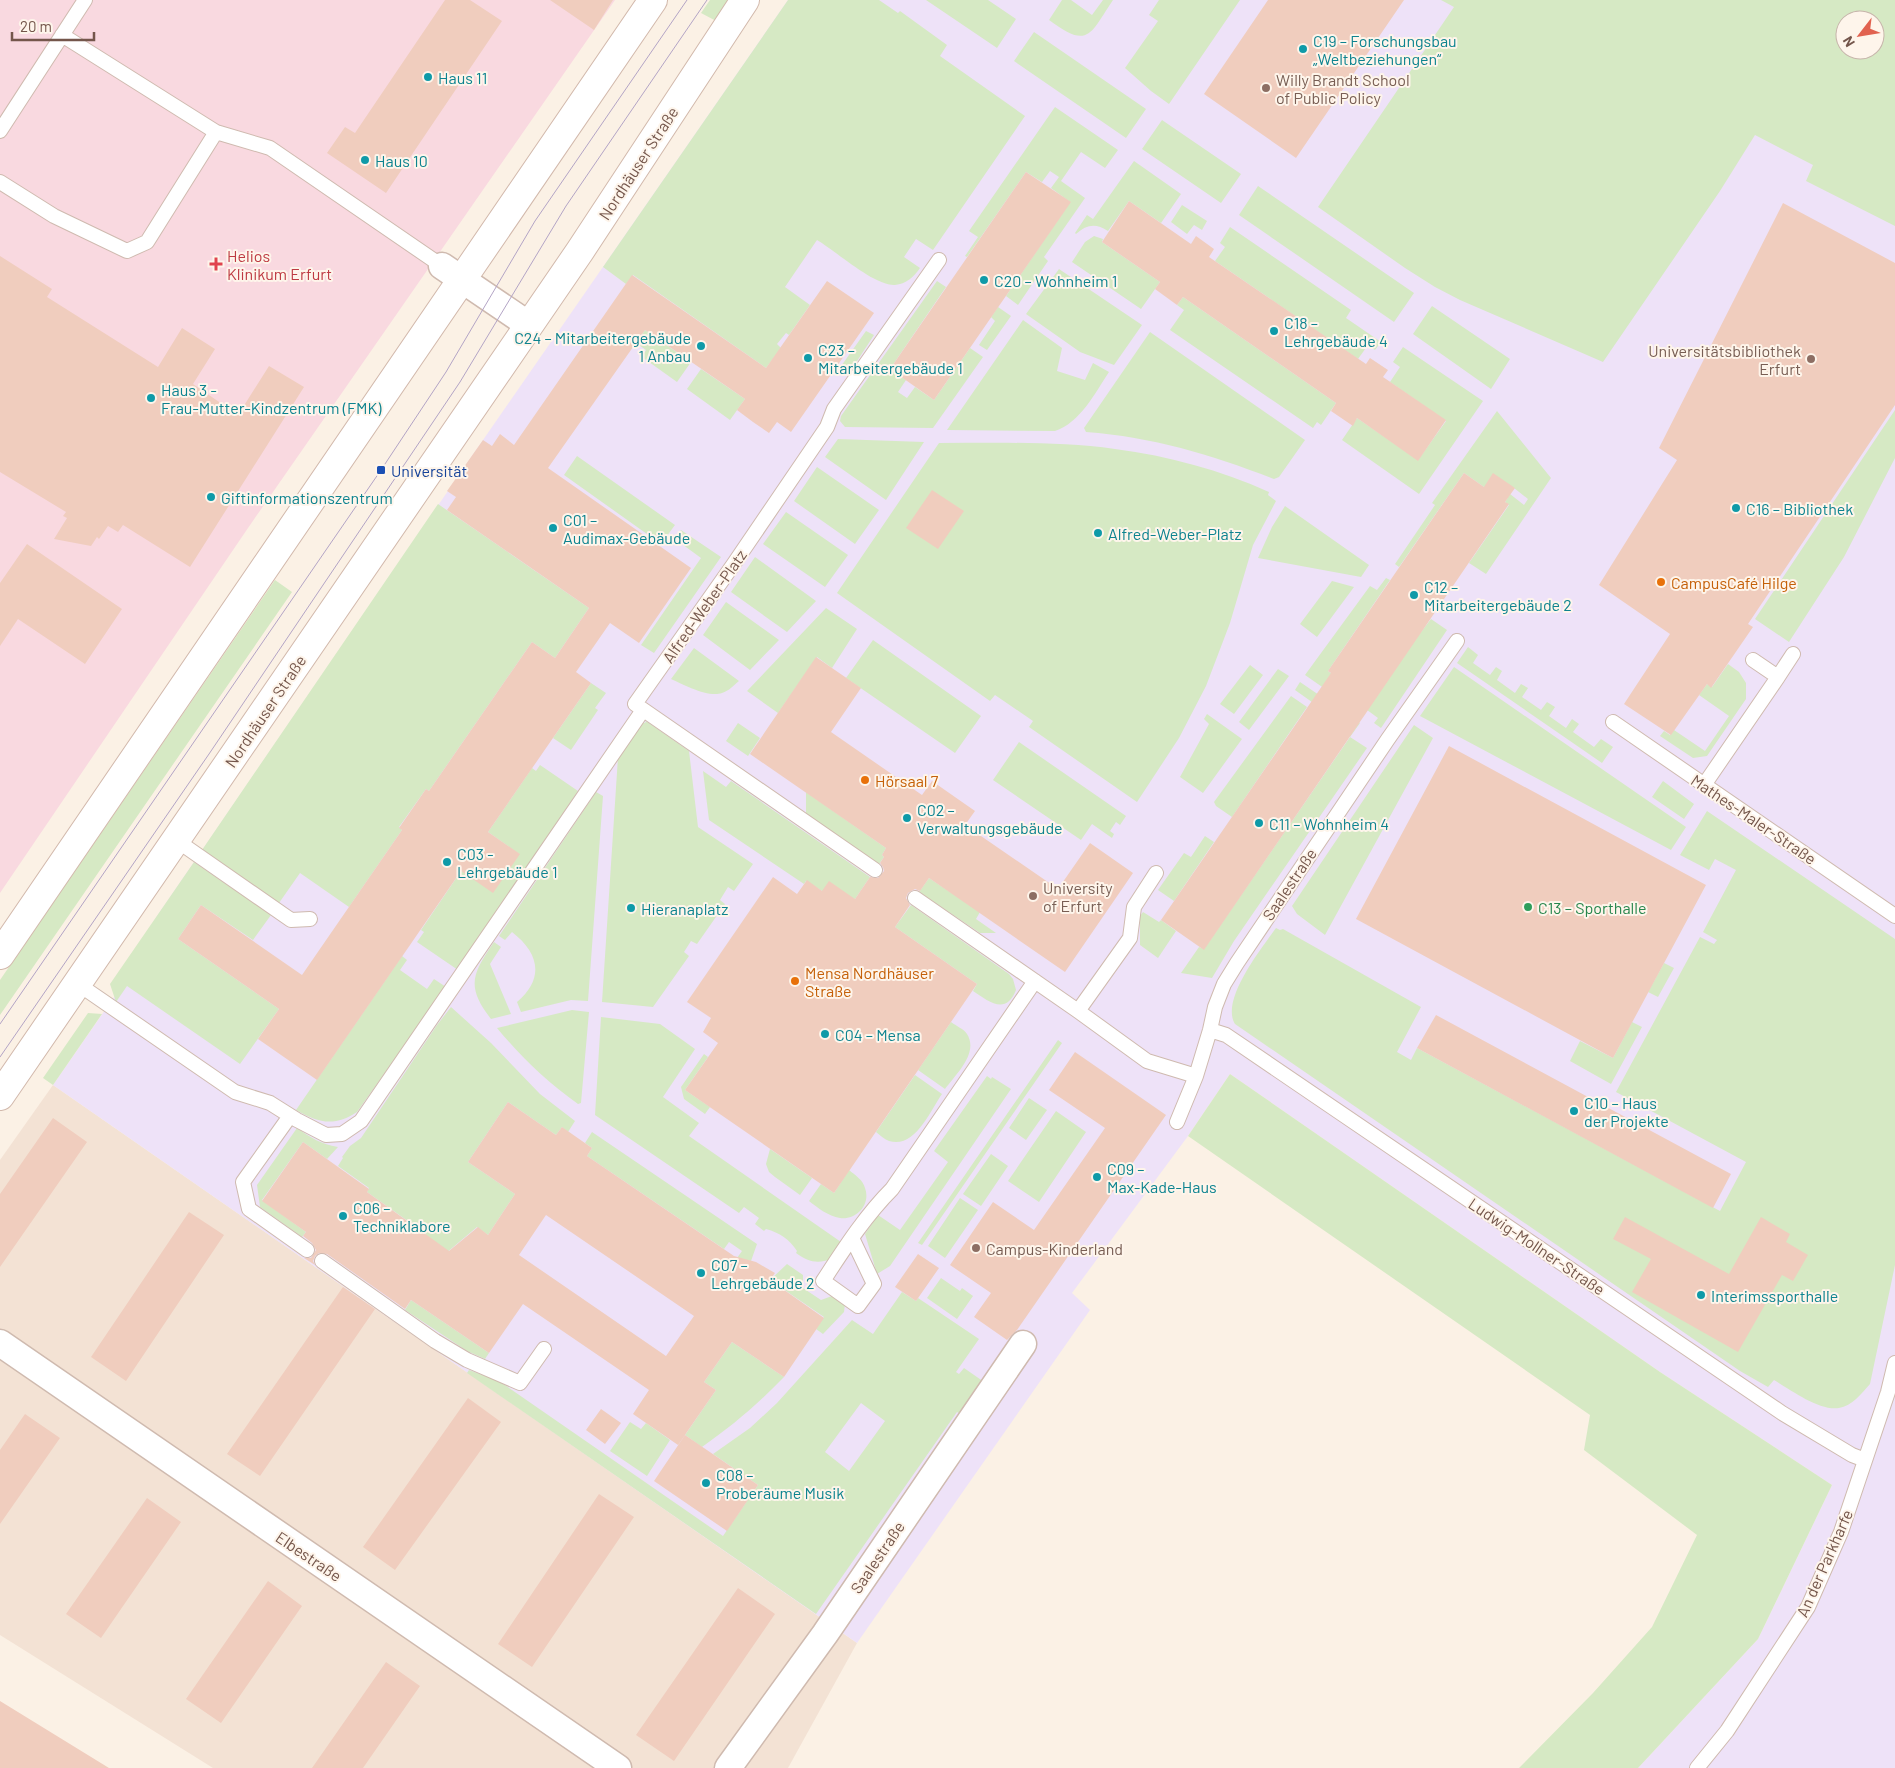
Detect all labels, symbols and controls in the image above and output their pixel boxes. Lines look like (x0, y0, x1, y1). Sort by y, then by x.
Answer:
scale bar (12, 10, 95, 42)
north arrow (1835, 10, 1885, 60)
text: 20 m (20, 17, 52, 35)
place label: C19 – Forschungsbau „Weltbeziehungen“ (1313, 31, 1457, 68)
text: N (1839, 34, 1858, 50)
marker: C19 – Forschungsbau „Weltbeziehungen“ (1297, 43, 1309, 55)
place label: Haus 11 (438, 68, 487, 87)
place label: Willy Brandt School of Public Policy (1276, 70, 1410, 107)
marker: Haus 11 (422, 71, 434, 83)
marker: Willy Brandt School of Public Policy (1260, 82, 1272, 94)
street label: Nordhäuser Straße (594, 103, 682, 223)
place label: Haus 10 (375, 151, 428, 170)
marker: Haus 10 (359, 154, 371, 166)
place label: Helios Klinikum Erfurt (227, 246, 332, 283)
marker: Helios Klinikum Erfurt (209, 257, 223, 271)
place label: C20 – Wohnheim 1 (994, 271, 1117, 290)
marker: C20 – Wohnheim 1 (978, 274, 990, 286)
place label: C18 – Lehrgebäude 4 (1284, 313, 1388, 350)
marker: C18 – Lehrgebäude 4 (1268, 325, 1280, 337)
place label: C24 – Mitarbeitergebäude 1 Anbau (514, 328, 691, 365)
marker: C24 – Mitarbeitergebäude 1 Anbau (695, 340, 707, 352)
place label: C23 – Mitarbeitergebäude 1 (818, 340, 963, 377)
place label: Universitätsbibliothek Erfurt (1648, 341, 1801, 378)
marker: C23 – Mitarbeitergebäude 1 (802, 352, 814, 364)
marker: Universitätsbibliothek Erfurt (1805, 353, 1817, 365)
place label: Haus 3 - Frau-Mutter-Kindzentrum (FMK) (161, 380, 382, 417)
marker: Haus 3 - Frau-Mutter-Kindzentrum (FMK) (145, 392, 157, 404)
place label: Universität (391, 461, 467, 480)
marker: Universität (375, 464, 387, 476)
place label: Giftinformationszentrum (221, 488, 393, 507)
marker: Giftinformationszentrum (205, 491, 217, 503)
place label: C16 – Bibliothek (1746, 499, 1853, 518)
marker: C16 – Bibliothek (1730, 502, 1742, 514)
place label: C01 – Audimax-Gebäude (563, 510, 690, 547)
marker: C01 – Audimax-Gebäude (547, 522, 559, 534)
place label: Alfred-Weber-Platz (1108, 524, 1242, 543)
marker: Alfred-Weber-Platz (1092, 527, 1104, 539)
street label: Alfred-Weber-Platz (658, 546, 750, 666)
place label: CampusCafé Hilge (1671, 573, 1797, 592)
marker: CampusCafé Hilge (1655, 576, 1667, 588)
place label: C12 – Mitarbeitergebäude 2 (1424, 577, 1572, 614)
marker: C12 – Mitarbeitergebäude 2 (1408, 589, 1420, 601)
street label: Nordhäuser Straße (220, 651, 310, 771)
street label: Mathes-Maler-Straße (1688, 770, 1820, 868)
place label: Hörsaal 7 (875, 771, 939, 790)
marker: Hörsaal 7 (859, 774, 871, 786)
place label: C02 – Verwaltungsgebäude (917, 800, 1063, 837)
marker: C02 – Verwaltungsgebäude (901, 812, 913, 824)
place label: C11 – Wohnheim 4 (1269, 814, 1389, 833)
marker: C11 – Wohnheim 4 (1253, 817, 1265, 829)
place label: C03 - Lehrgebäude 1 (457, 844, 558, 881)
street label: Saalestraße (1258, 844, 1320, 924)
marker: C03 - Lehrgebäude 1 (441, 856, 453, 868)
place label: University of Erfurt (1043, 878, 1113, 915)
marker: University of Erfurt (1027, 890, 1039, 902)
place label: C13 – Sporthalle (1538, 898, 1647, 917)
place label: Hieranaplatz (641, 899, 728, 918)
marker: C13 – Sporthalle (1522, 901, 1534, 913)
marker: Hieranaplatz (625, 902, 637, 914)
place label: Mensa Nordhäuser Straße (805, 963, 934, 1000)
marker: Mensa Nordhäuser Straße (789, 975, 801, 987)
place label: C04 – Mensa (835, 1025, 921, 1044)
marker: C04 – Mensa (819, 1028, 831, 1040)
place label: C10 – Haus der Projekte (1584, 1093, 1669, 1130)
marker: C10 – Haus der Projekte (1568, 1105, 1580, 1117)
place label: C09 – Max-Kade-Haus (1107, 1159, 1217, 1196)
marker: C09 – Max-Kade-Haus (1091, 1171, 1103, 1183)
street label: Ludwig-Mollner-Straße (1465, 1193, 1609, 1299)
place label: C06 – Techniklabore (353, 1198, 451, 1235)
marker: C06 – Techniklabore (337, 1210, 349, 1222)
place label: Campus-Kinderland (986, 1239, 1123, 1258)
marker: Campus-Kinderland (970, 1242, 982, 1254)
place label: C07 – Lehrgebäude 2 (711, 1255, 814, 1292)
marker: C07 – Lehrgebäude 2 (695, 1267, 707, 1279)
place label: Interimssporthalle (1711, 1286, 1838, 1305)
marker: Interimssporthalle (1695, 1289, 1707, 1301)
place label: C08 – Proberäume Musik (716, 1465, 844, 1502)
marker: C08 – Proberäume Musik (700, 1477, 712, 1489)
street label: An der Parkharfe (1792, 1506, 1856, 1620)
street label: Saalestraße (846, 1517, 908, 1597)
street label: Elbestraße (272, 1527, 346, 1585)

